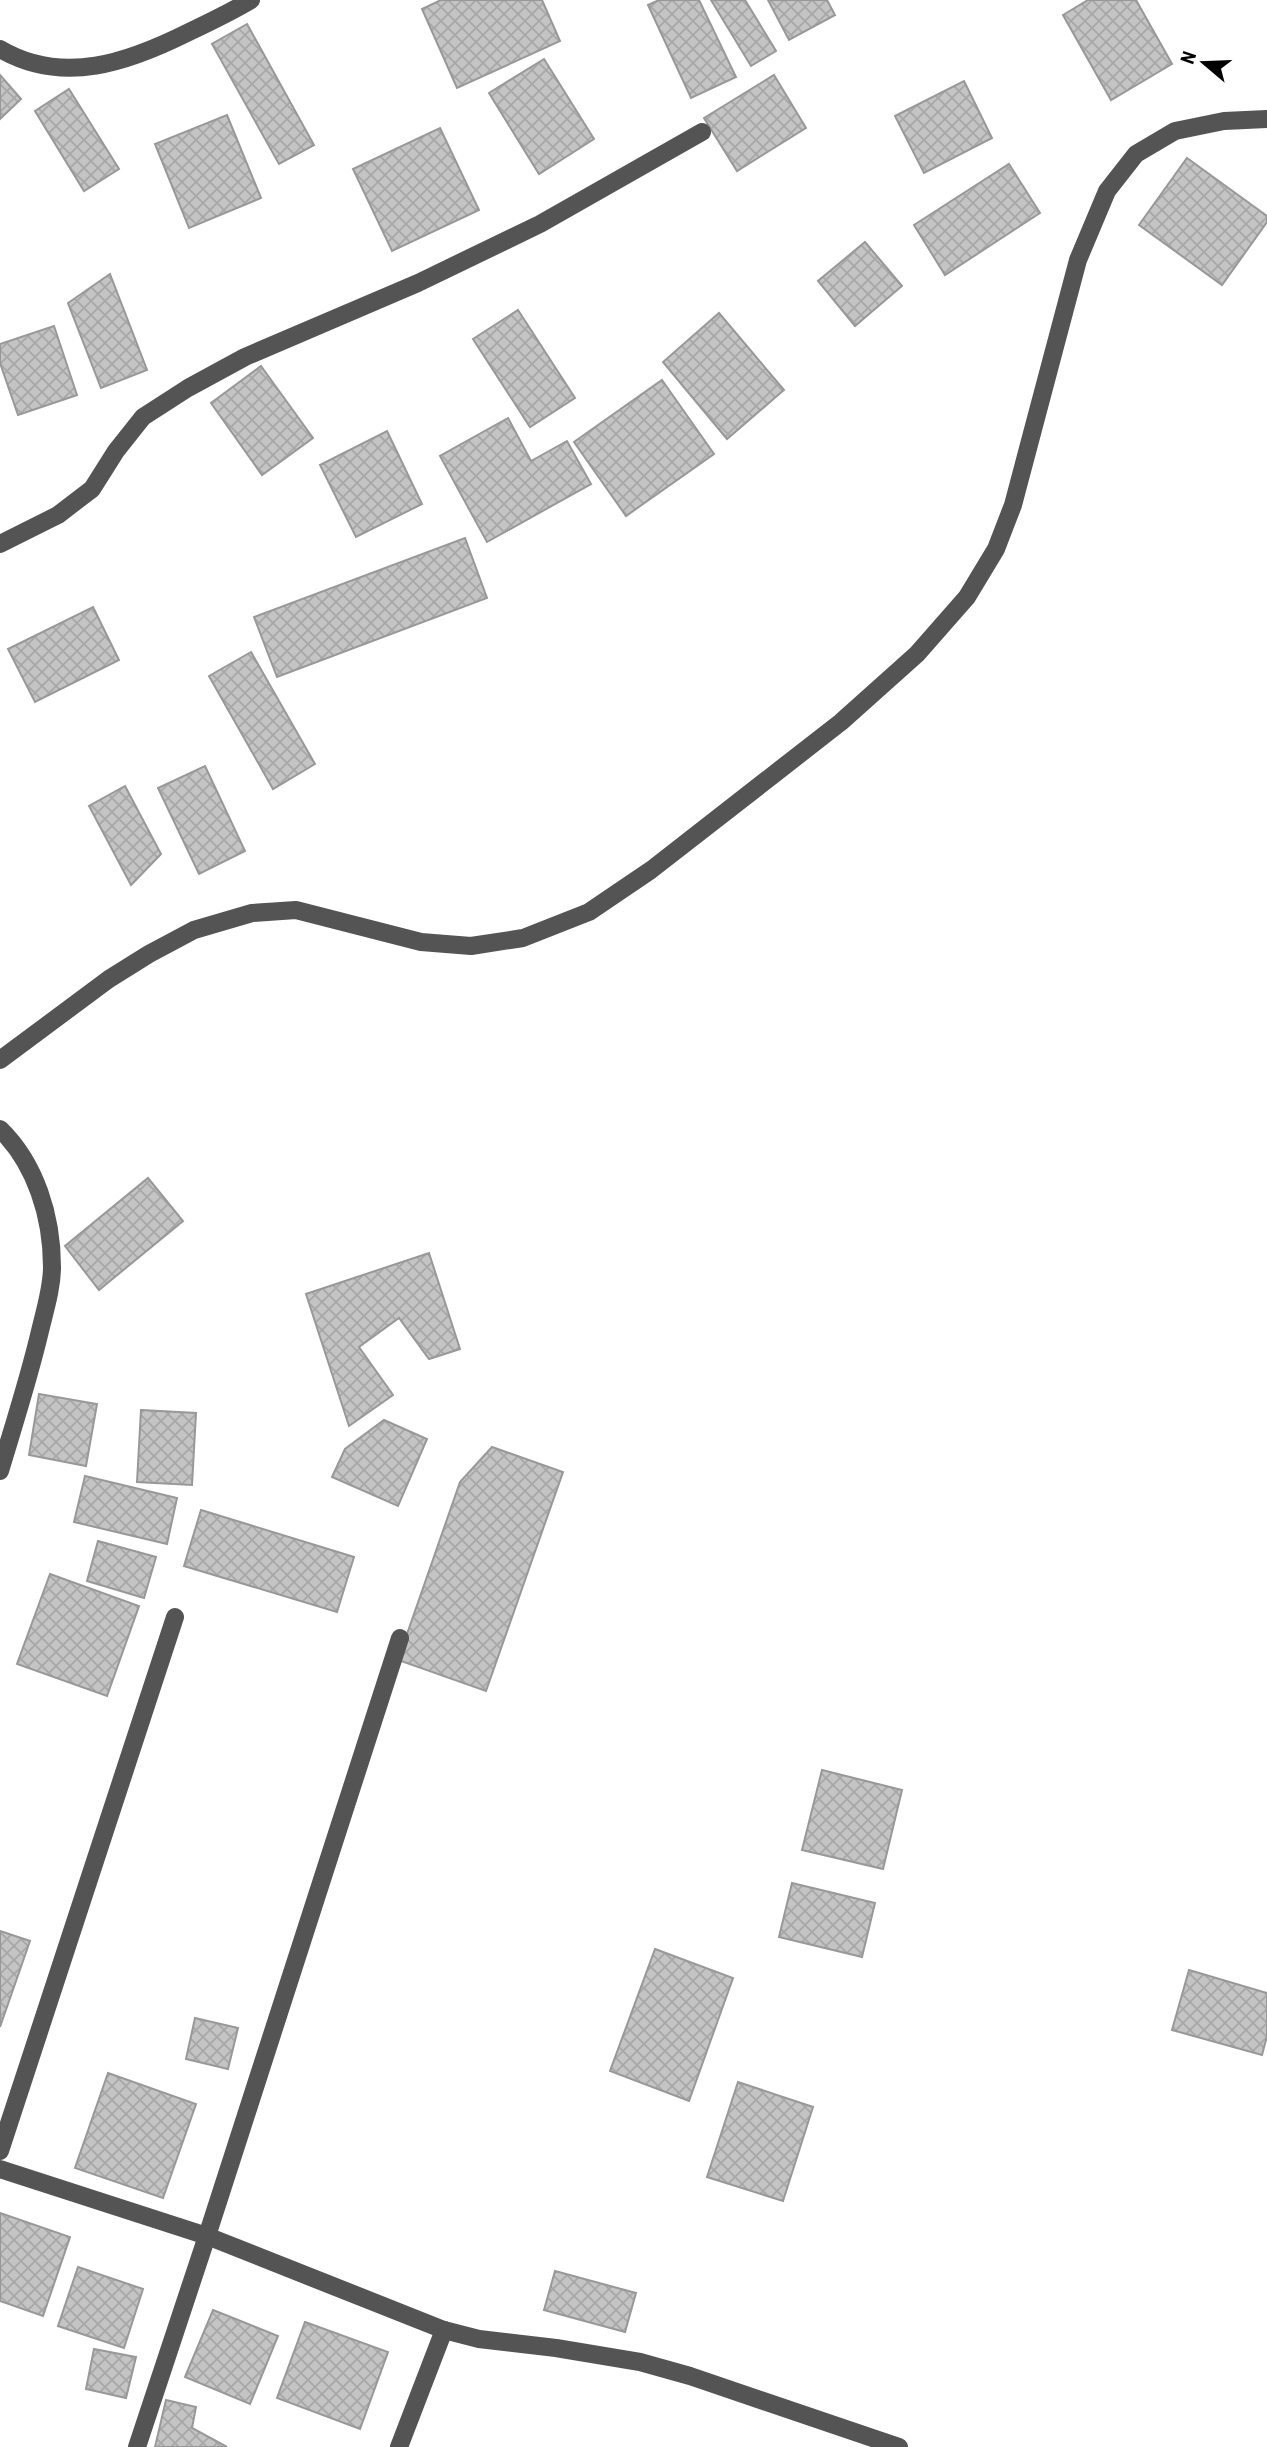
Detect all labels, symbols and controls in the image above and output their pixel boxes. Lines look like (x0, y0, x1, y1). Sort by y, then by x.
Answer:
north arrow (1169, 28, 1239, 98)
text: N (1176, 48, 1201, 67)

